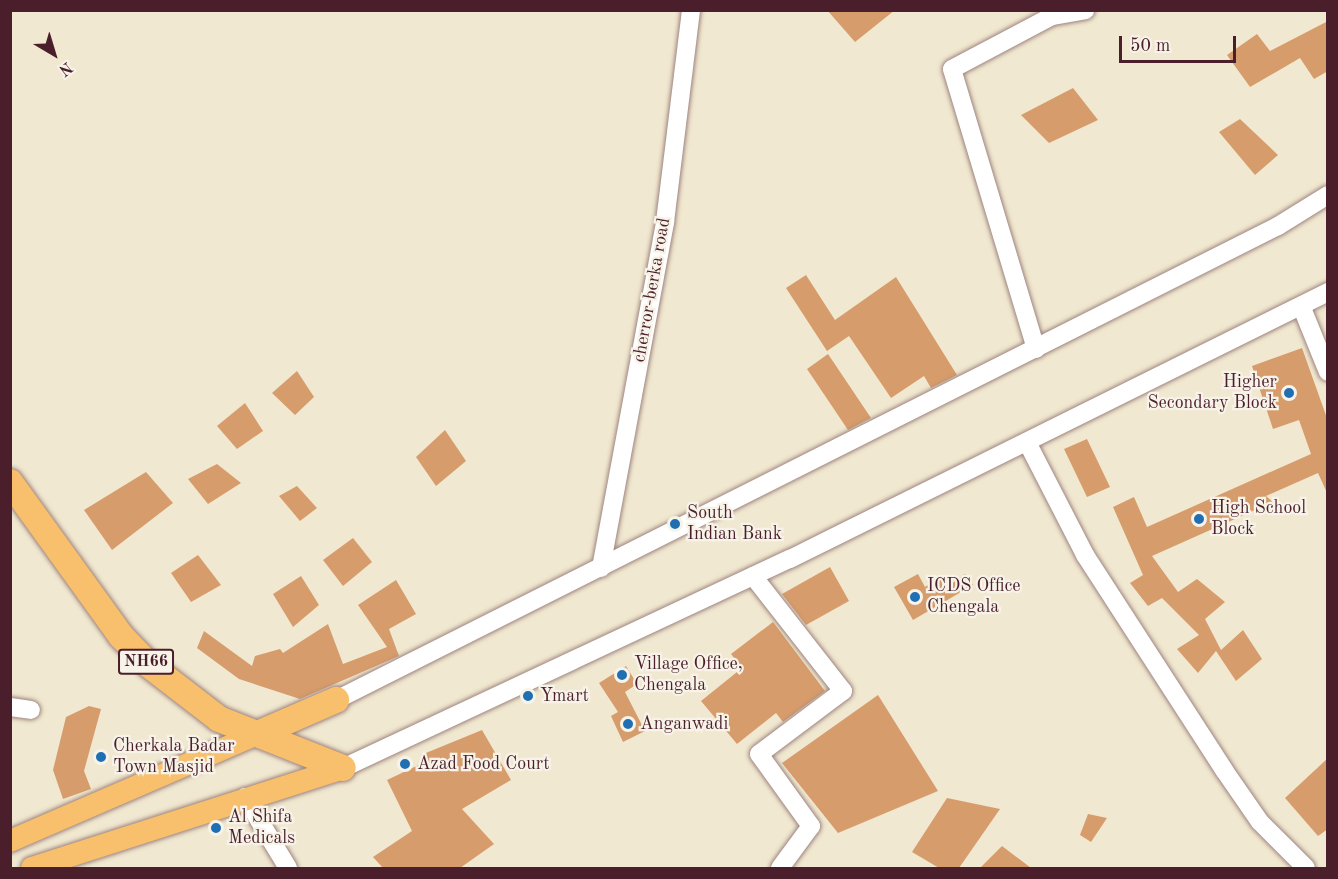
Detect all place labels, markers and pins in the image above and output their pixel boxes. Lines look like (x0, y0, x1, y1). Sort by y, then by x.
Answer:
place label: Higher Secondary Block (1147, 372, 1277, 415)
marker: Higher Secondary Block (1282, 386, 1296, 400)
place label: High School Block (1211, 498, 1306, 540)
place label: South Indian Bank (687, 503, 782, 546)
marker: High School Block (1192, 512, 1206, 526)
marker: South Indian Bank (668, 517, 682, 531)
place label: ICDS Office Chengala (927, 576, 1021, 618)
marker: ICDS Office Chengala (908, 590, 922, 604)
place label: Village Office, Chengala (634, 654, 743, 696)
marker: Village Office, Chengala (615, 668, 629, 682)
place label: Ymart (540, 685, 589, 707)
marker: Ymart (521, 689, 535, 703)
place label: Anganwadi (640, 713, 728, 735)
marker: Anganwadi (621, 717, 635, 731)
place label: Cherkala Badar Town Masjid (113, 736, 235, 778)
marker: Cherkala Badar Town Masjid (94, 750, 108, 764)
place label: Azad Food Court (417, 753, 549, 775)
marker: Azad Food Court (398, 757, 412, 771)
place label: Al Shifa Medicals (228, 807, 295, 850)
marker: Al Shifa Medicals (209, 821, 223, 835)

